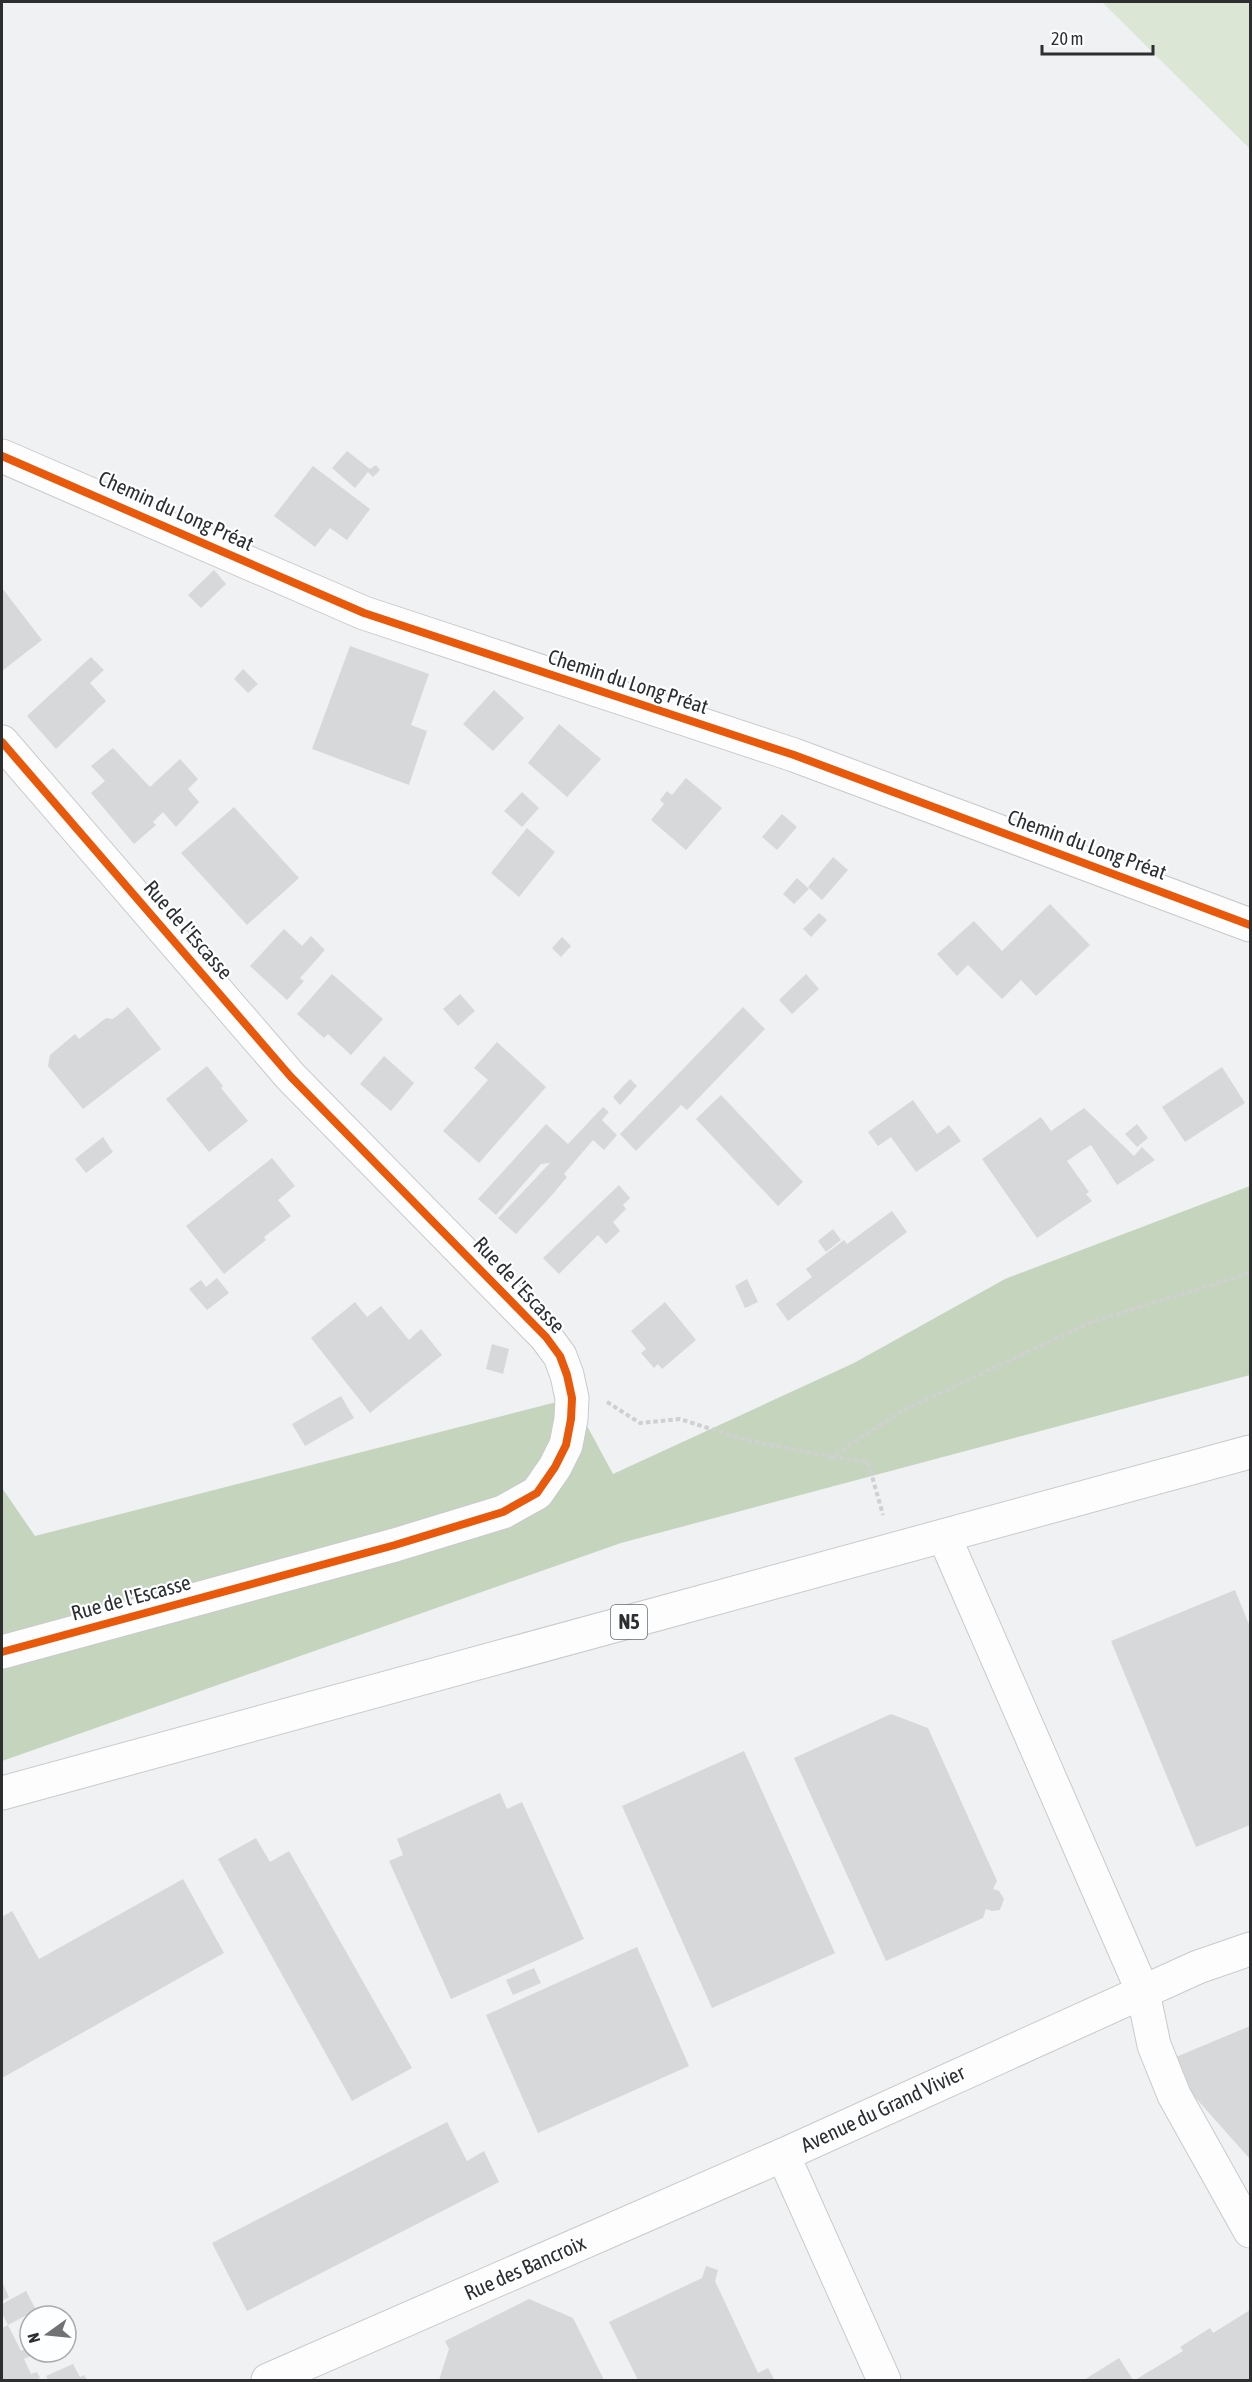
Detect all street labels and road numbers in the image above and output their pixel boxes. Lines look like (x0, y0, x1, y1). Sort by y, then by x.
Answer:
street label: Chemin du Long Préat (95, 465, 258, 555)
street label: Chemin du Long Préat (545, 644, 711, 718)
street label: Chemin du Long Préat (1005, 804, 1170, 884)
street label: Rue de l'Escasse (139, 875, 238, 984)
street label: Rue de l'Escasse (469, 1231, 570, 1337)
street label: Rue de l'Escasse (68, 1570, 193, 1625)
road number: N5 (611, 1605, 647, 1639)
street label: Avenue du Grand Vivier (797, 2059, 969, 2157)
street label: Rue des Bancroix (460, 2230, 589, 2304)

